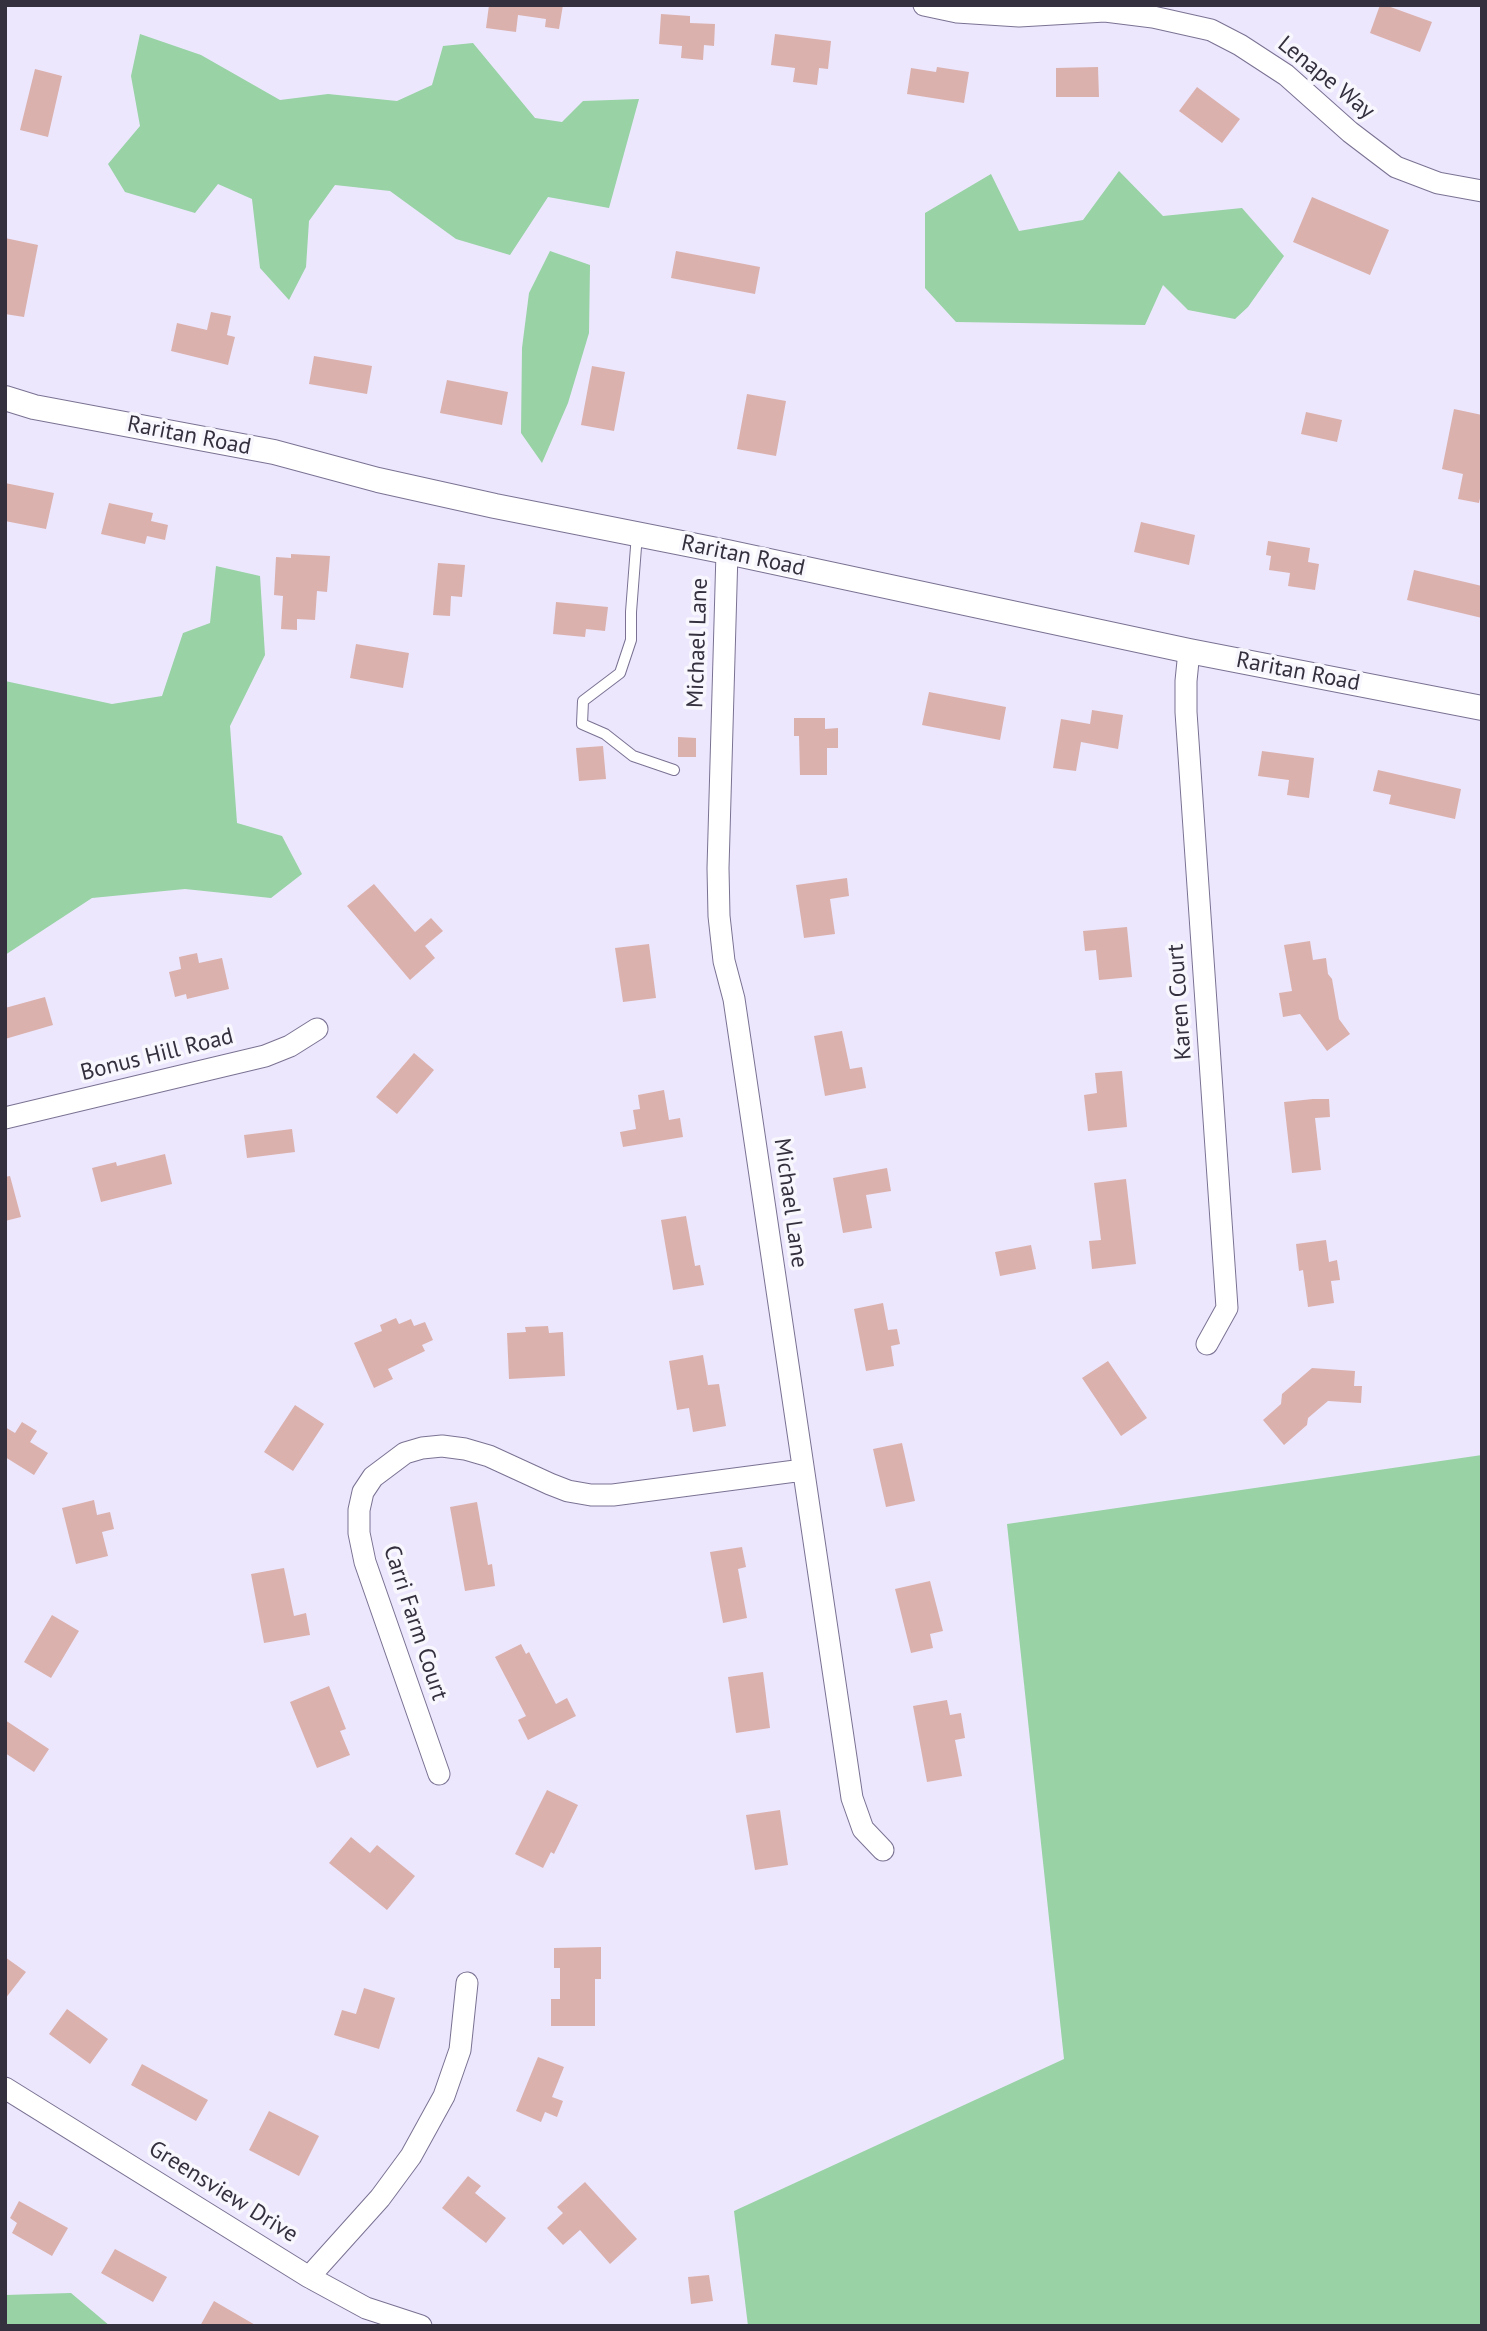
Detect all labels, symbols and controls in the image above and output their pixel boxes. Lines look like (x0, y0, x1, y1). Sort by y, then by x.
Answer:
street label: Lenape Way (1272, 31, 1380, 125)
street label: Raritan Road (125, 410, 253, 462)
street label: Raritan Road (679, 529, 807, 583)
street label: Michael Lane (682, 577, 714, 709)
street label: Raritan Road (1234, 646, 1362, 698)
street label: Karen Court (1162, 943, 1198, 1061)
street label: Bonus Hill Road (78, 1023, 236, 1087)
street label: Michael Lane (767, 1137, 813, 1269)
street label: Carri Farm Court (377, 1542, 453, 1704)
street label: Greensview Drive (143, 2135, 303, 2249)

